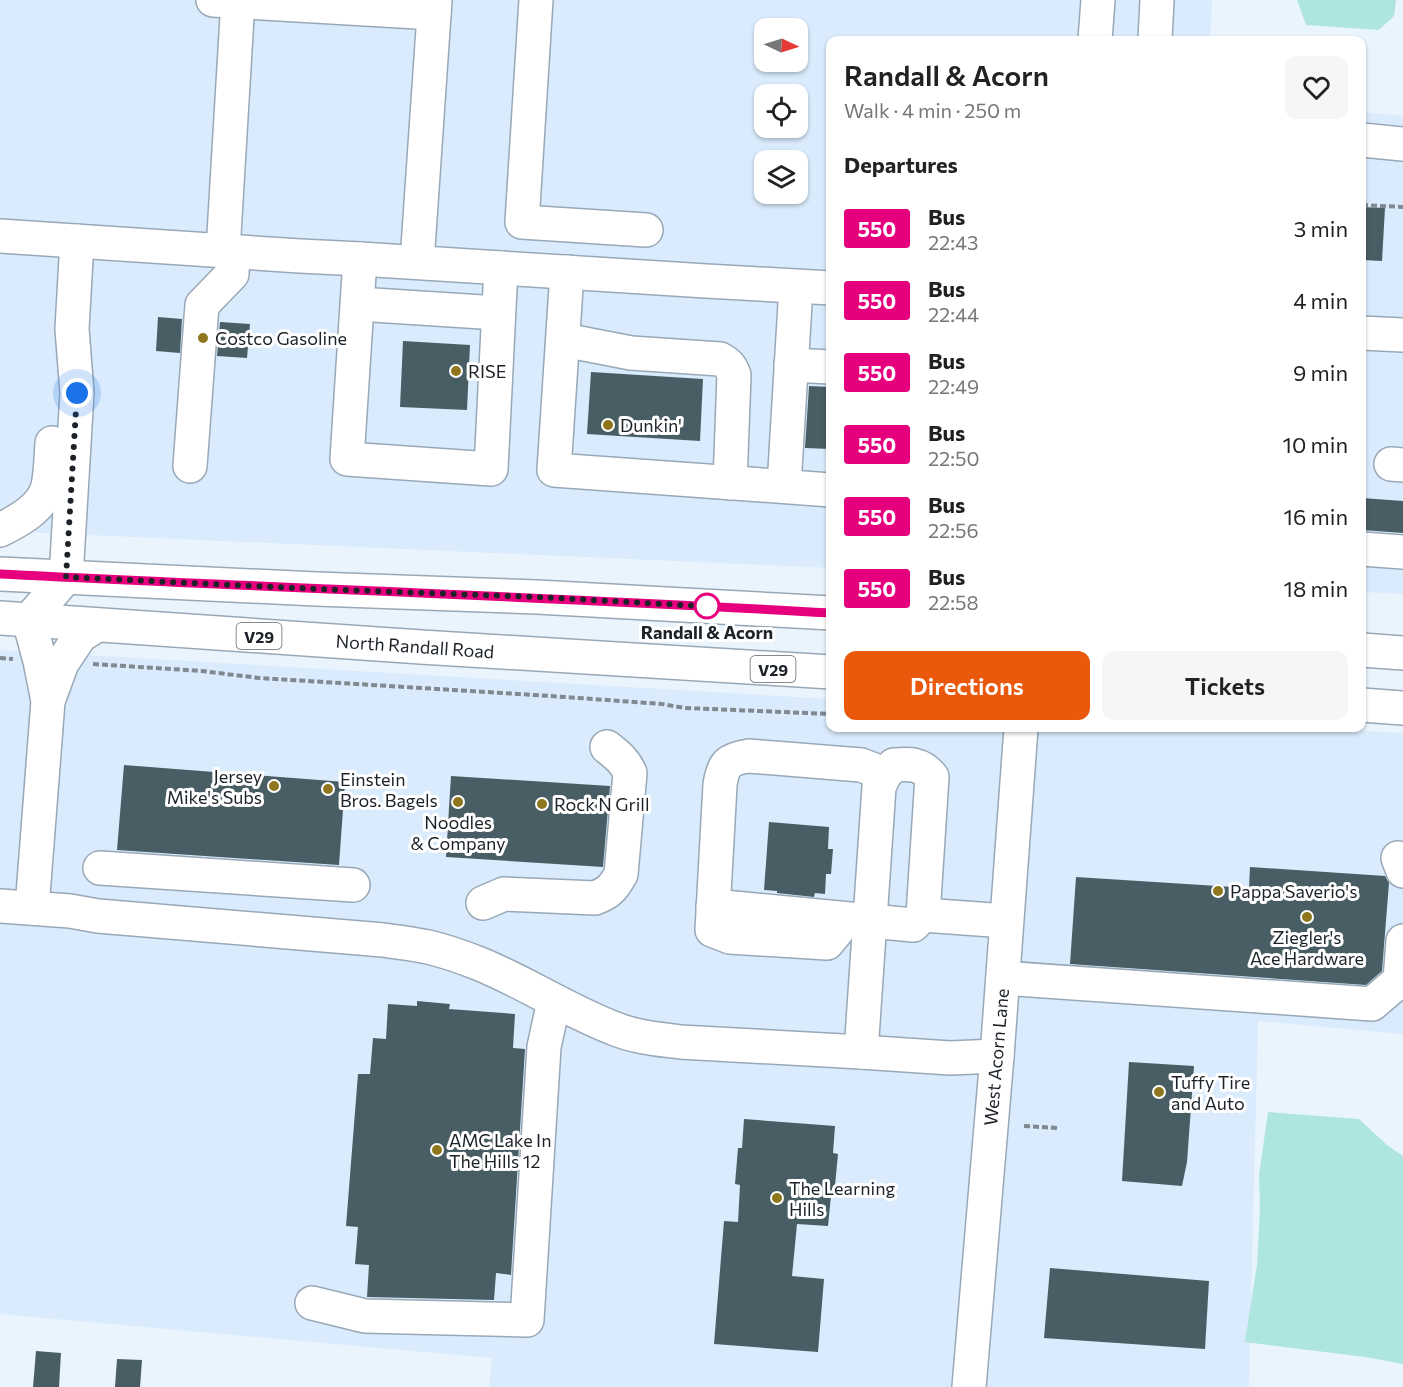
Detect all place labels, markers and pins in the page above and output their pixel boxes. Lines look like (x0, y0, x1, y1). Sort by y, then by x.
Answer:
place label: Costco Gasoline (215, 327, 347, 349)
marker: Costco Gasoline (196, 331, 210, 345)
place label: RISE (468, 360, 506, 382)
marker: RISE (449, 364, 463, 378)
place label: Dunkin' (620, 414, 682, 436)
marker: Dunkin' (601, 418, 615, 432)
marker: Randall & Acorn (694, 593, 720, 619)
place label: Randall & Acorn (641, 621, 773, 643)
place label: Jersey Mike's Subs (167, 765, 262, 808)
place label: Einstein Bros. Bagels (340, 768, 438, 811)
marker: Jersey Mike's Subs (267, 779, 281, 793)
marker: Einstein Bros. Bagels (321, 782, 335, 796)
place label: Rock N Grill (554, 793, 650, 815)
marker: Noodles & Company (451, 795, 465, 809)
marker: Rock N Grill (535, 797, 549, 811)
place label: Noodles & Company (411, 811, 505, 854)
place label: Pappa Saverio's (1230, 880, 1357, 902)
marker: Pappa Saverio's (1211, 884, 1225, 898)
marker: Ziegler's Ace Hardware (1300, 910, 1314, 924)
place label: Ziegler's Ace Hardware (1250, 926, 1364, 969)
place label: Tuffy Tire and Auto (1171, 1071, 1250, 1114)
marker: Tuffy Tire and Auto (1152, 1085, 1166, 1099)
place label: AMC Lake In The Hills 12 (449, 1129, 551, 1172)
marker: AMC Lake In The Hills 12 (430, 1143, 444, 1157)
place label: The Learning Hills (789, 1177, 895, 1220)
marker: The Learning Hills (770, 1191, 784, 1205)

